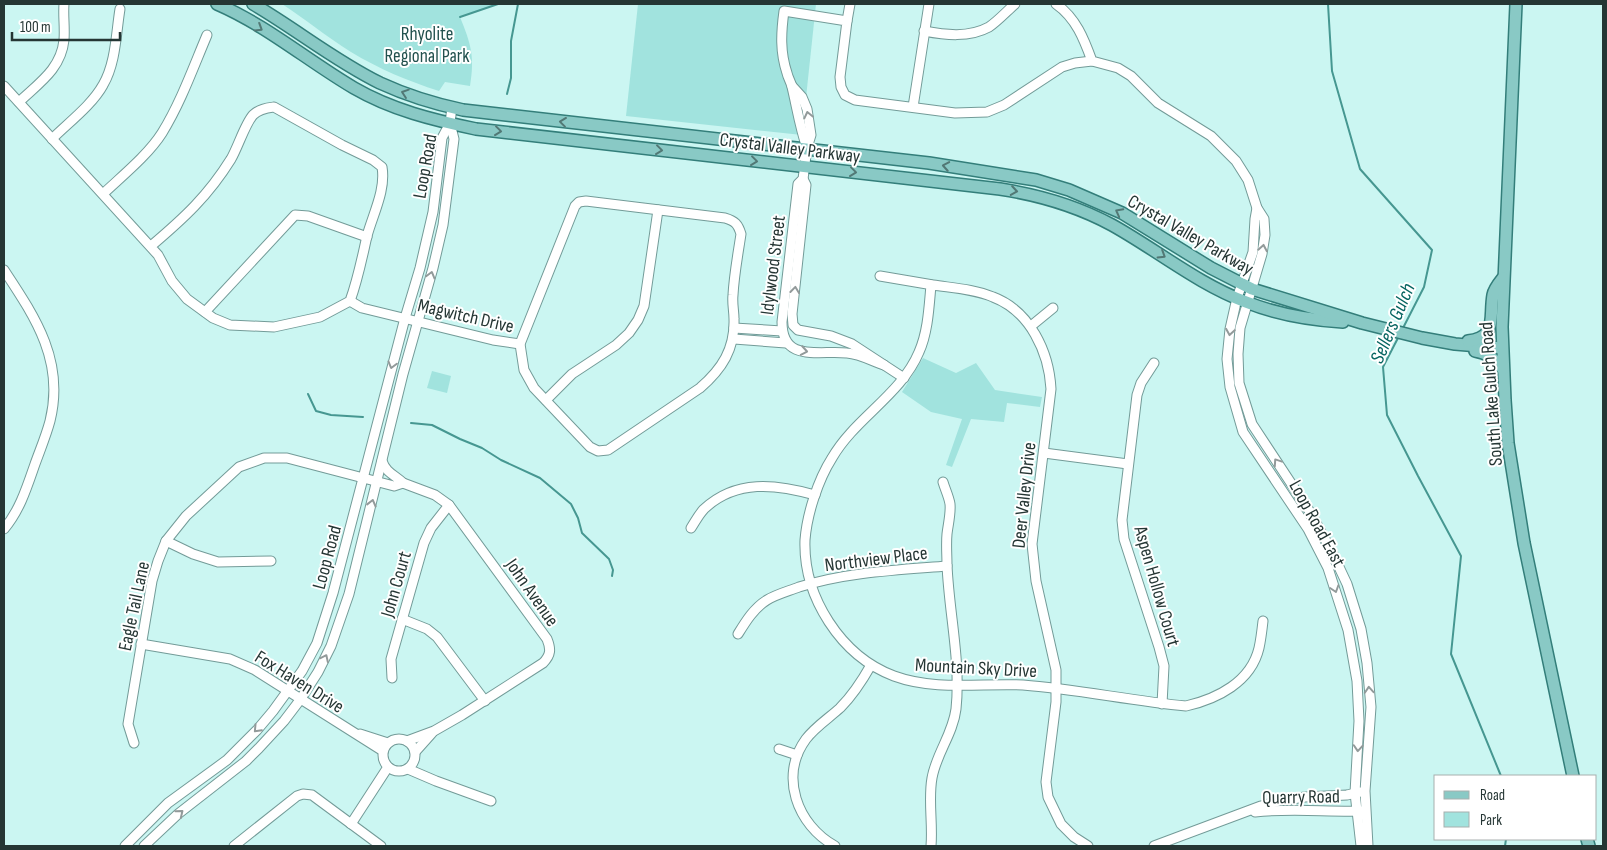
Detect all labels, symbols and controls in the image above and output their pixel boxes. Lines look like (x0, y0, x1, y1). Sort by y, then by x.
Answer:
scale bar (12, 10, 120, 42)
text: 100 m (20, 18, 51, 37)
one-way arrow (254, 21, 263, 31)
park label: Rhyolite Regional Park (385, 23, 470, 68)
one-way arrow (402, 89, 410, 99)
one-way arrow (803, 111, 814, 120)
one-way arrow (559, 117, 567, 128)
one-way arrow (494, 125, 502, 136)
street label: Crystal Valley Parkway (718, 128, 862, 169)
street label: Loop Road (408, 132, 442, 200)
one-way arrow (656, 144, 664, 155)
one-way arrow (751, 155, 759, 166)
one-way arrow (942, 161, 951, 171)
one-way arrow (849, 166, 857, 177)
one-way arrow (1010, 186, 1018, 196)
street label: Crystal Valley Parkway (1123, 190, 1258, 281)
one-way arrow (1115, 208, 1124, 218)
street label: Idylwood Street (756, 214, 791, 316)
one-way arrow (1257, 244, 1267, 253)
one-way arrow (1156, 249, 1165, 259)
one-way arrow (426, 271, 436, 279)
water label: Sellers Gulch (1365, 280, 1421, 367)
one-way arrow (789, 286, 800, 294)
street label: Magwitch Drive (415, 294, 516, 339)
street label: South Lake Gulch Road (1475, 321, 1508, 467)
one-way arrow (1225, 327, 1235, 336)
one-way arrow (800, 346, 809, 356)
one-way arrow (387, 361, 398, 370)
street label: Deer Valley Drive (1007, 441, 1041, 549)
one-way arrow (1273, 458, 1283, 467)
street label: Loop Road East (1283, 476, 1350, 571)
one-way arrow (366, 498, 377, 507)
street label: Loop Road (308, 523, 347, 592)
street label: Aspen Hollow Court (1128, 523, 1185, 649)
street label: Northview Place (824, 542, 929, 577)
street label: John Court (376, 549, 417, 621)
street label: John Avenue (500, 554, 563, 631)
street label: Eagle Tail Lane (114, 560, 155, 653)
one-way arrow (1329, 584, 1339, 593)
street label: Fox Haven Drive (250, 646, 348, 719)
one-way arrow (319, 654, 329, 663)
street label: Mountain Sky Drive (914, 654, 1037, 683)
one-way arrow (1364, 686, 1375, 694)
one-way arrow (254, 724, 263, 733)
one-way arrow (1352, 745, 1363, 753)
legend (1434, 775, 1597, 840)
street label: Quarry Road (1262, 785, 1340, 810)
text: Road (1480, 786, 1505, 805)
one-way arrow (174, 811, 183, 819)
text: Park (1480, 811, 1502, 830)

